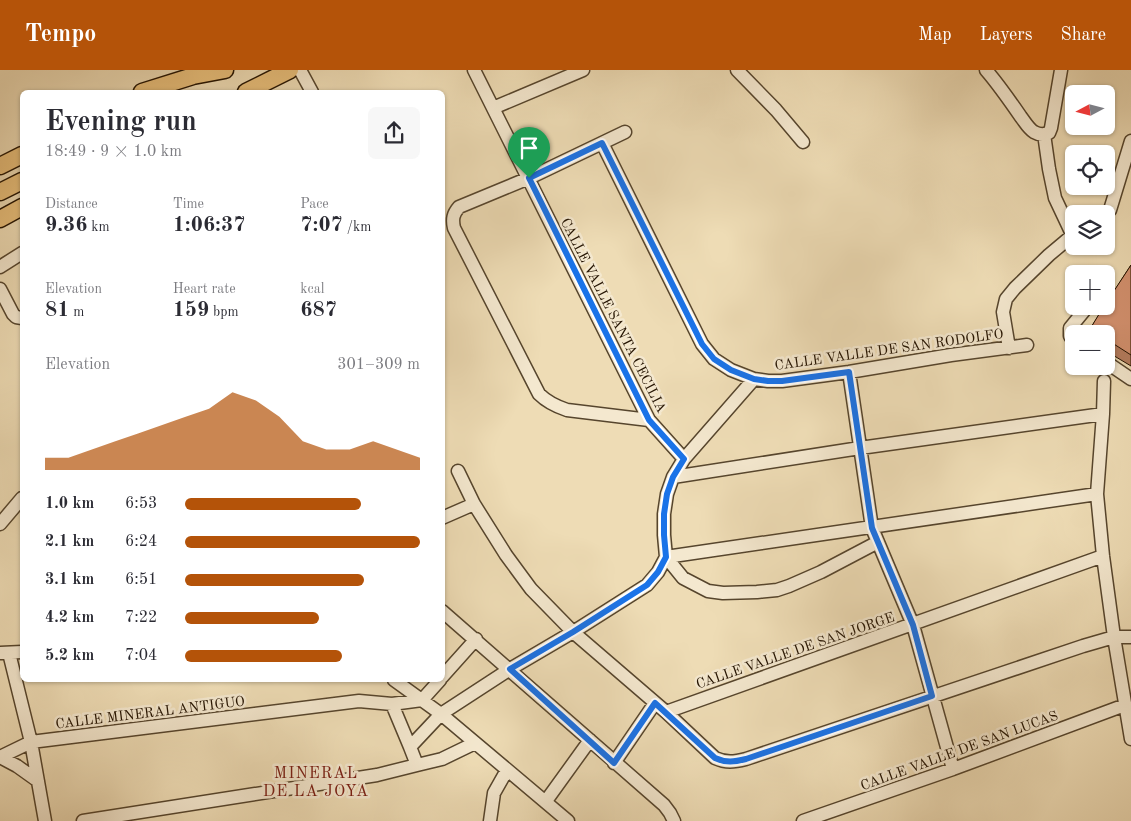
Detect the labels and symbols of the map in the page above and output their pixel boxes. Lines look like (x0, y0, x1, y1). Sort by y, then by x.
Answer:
north arrow (1065, 85, 1115, 135)
pin (508, 127, 550, 178)
street label: CALLE VALLE SANTA CECILIA (558, 216, 669, 415)
street label: CALLE VALLE DE SAN RODOLFO (774, 327, 1005, 373)
street label: CALLE VALLE DE SAN JORGE (694, 610, 896, 692)
street label: CALLE MINERAL ANTIGUO (55, 694, 246, 732)
street label: CALLE VALLE DE SAN LUCAS (859, 709, 1060, 793)
district label: MINERAL DE LA JOYA (263, 766, 369, 800)

